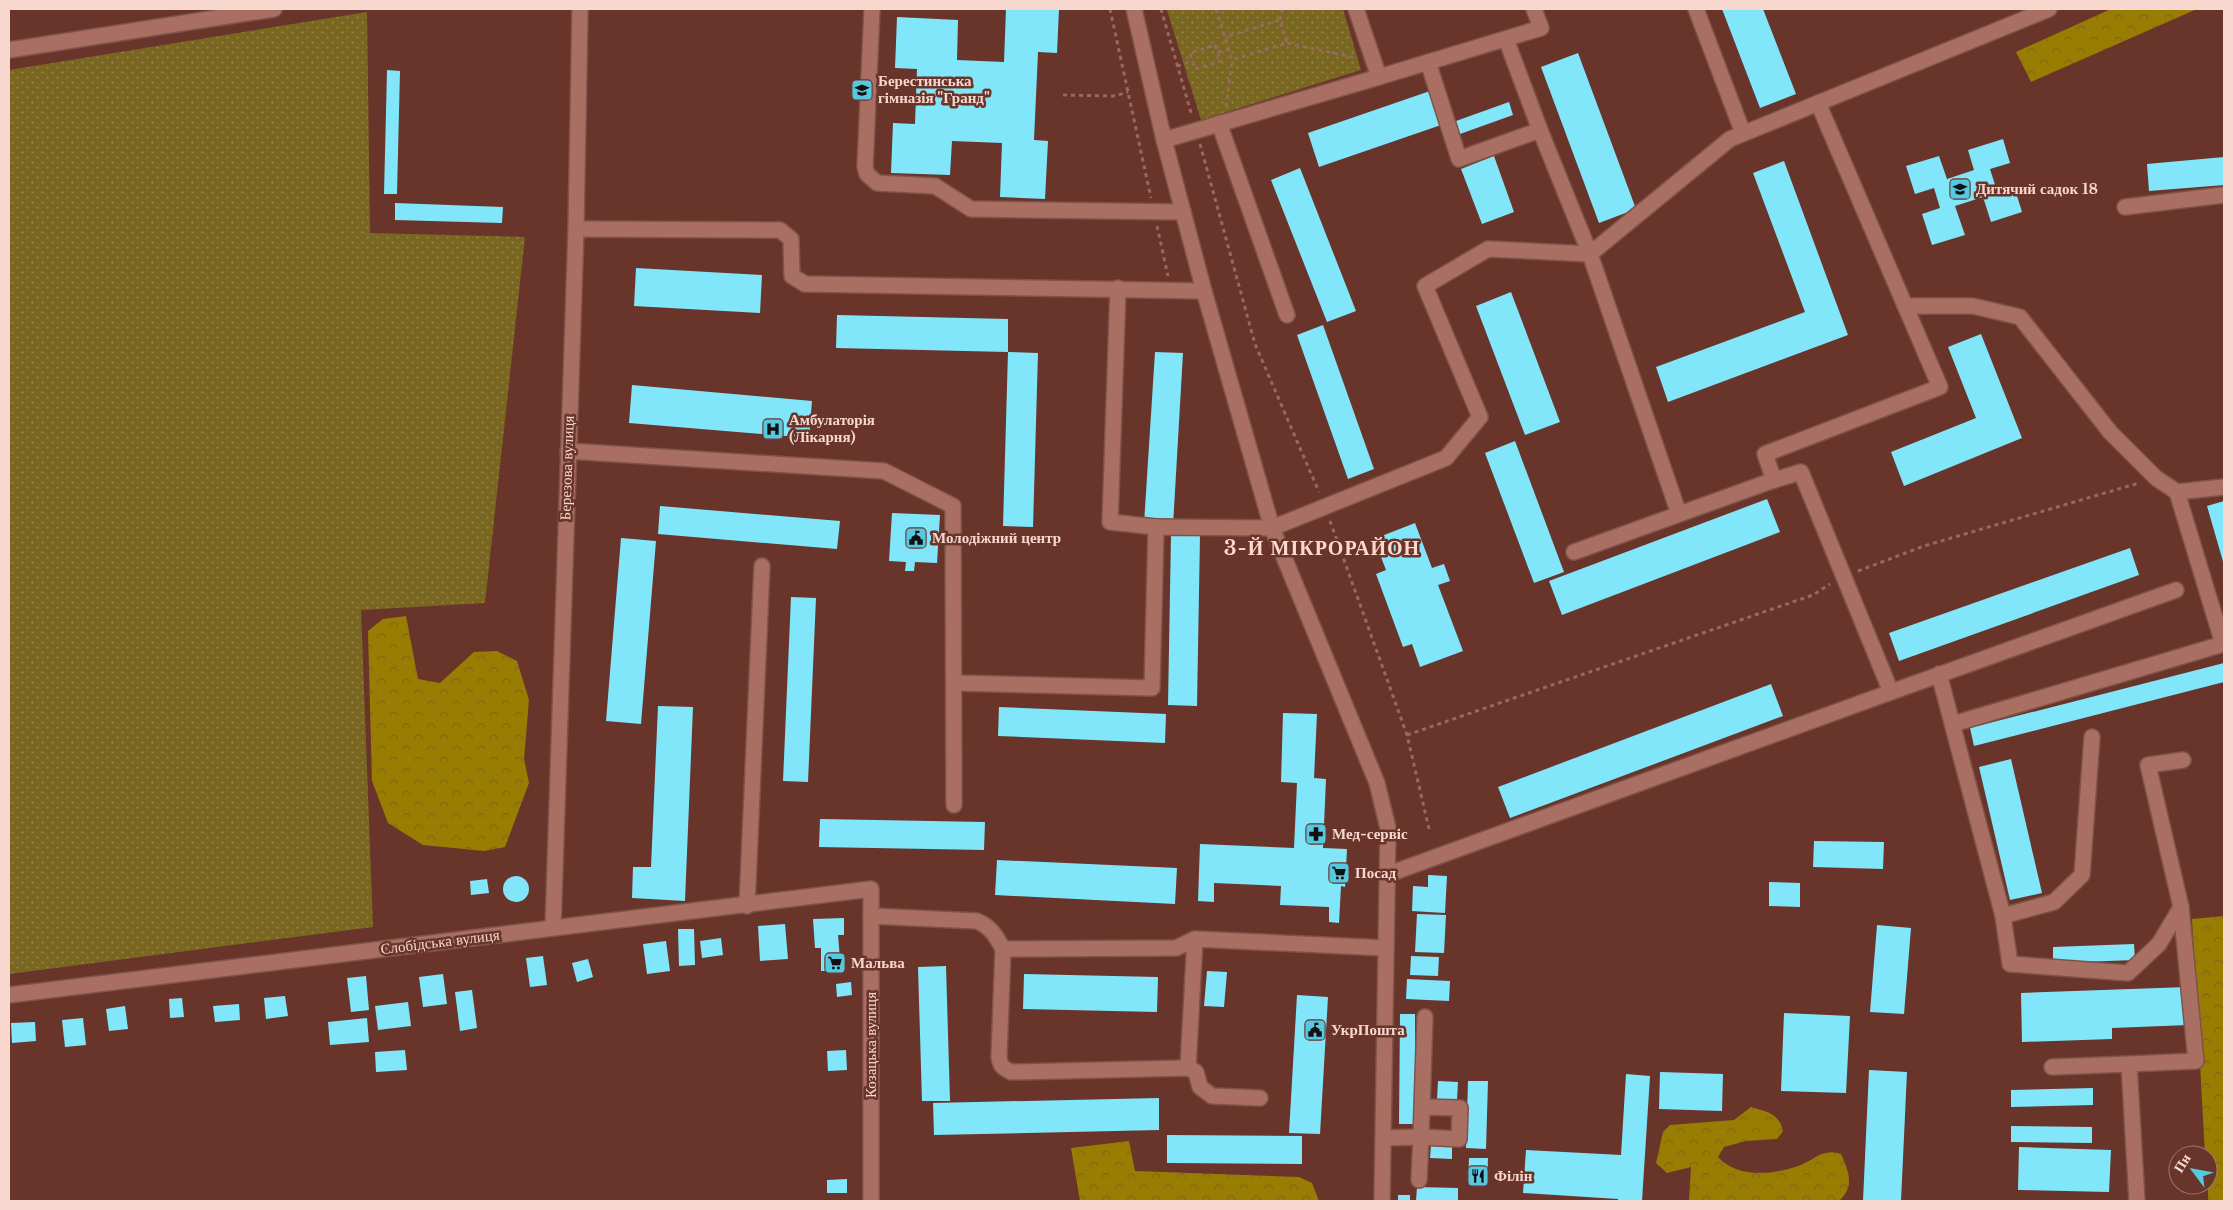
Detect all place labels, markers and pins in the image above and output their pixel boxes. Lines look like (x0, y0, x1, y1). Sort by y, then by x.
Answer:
place label: Берестинська гімназія "Гранд" (878, 71, 990, 107)
school or university icon: Берестинська гімназія "Гранд" (850, 78, 874, 102)
school or university icon: Дитячий садок 18 (1948, 177, 1972, 201)
place label: Дитячий садок 18 (1976, 179, 2098, 198)
place label: Амбулаторія (Лікарня) (789, 410, 875, 446)
hospital icon: Амбулаторія (Лікарня) (761, 417, 785, 441)
public building icon: Молодіжний центр (904, 526, 928, 550)
place label: Молодіжний центр (932, 528, 1061, 547)
pharmacy icon: Мед-сервіс (1304, 822, 1328, 846)
place label: Мед-сервіс (1332, 824, 1408, 843)
supermarket icon: Посад (1327, 861, 1351, 885)
place label: Посад (1355, 863, 1397, 882)
supermarket icon: Мальва (823, 951, 847, 975)
place label: Мальва (851, 953, 905, 972)
public building icon: УкрПошта (1303, 1018, 1327, 1042)
place label: УкрПошта (1331, 1020, 1405, 1039)
restaurant icon: Філін (1466, 1164, 1490, 1188)
place label: Філін (1494, 1166, 1533, 1185)

